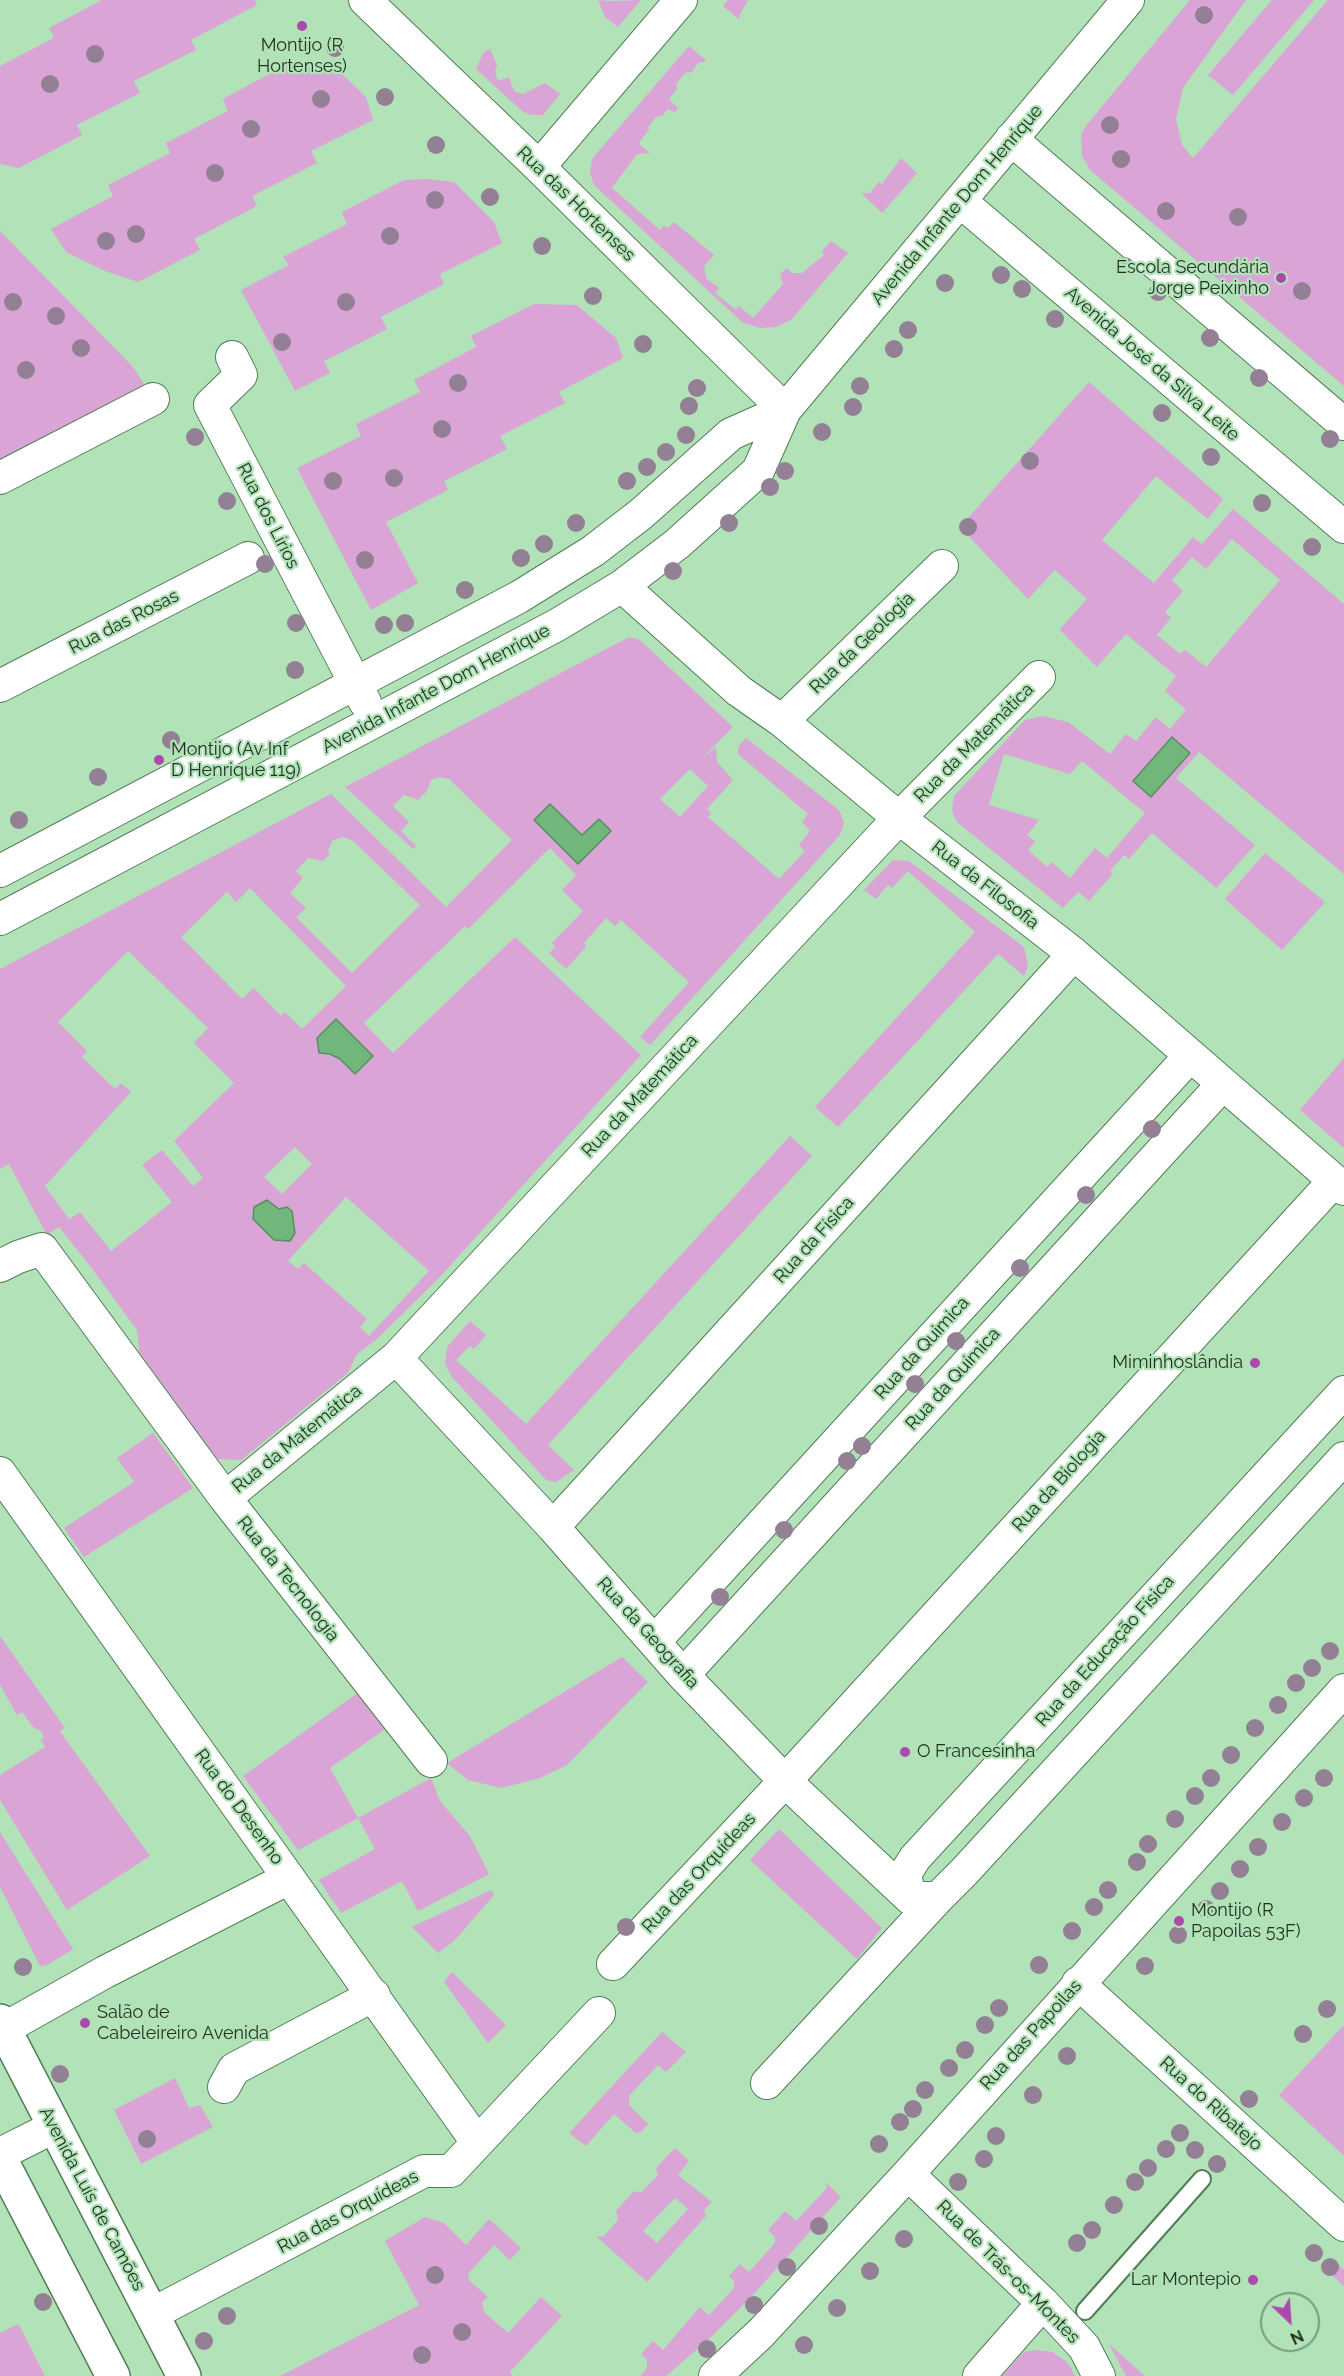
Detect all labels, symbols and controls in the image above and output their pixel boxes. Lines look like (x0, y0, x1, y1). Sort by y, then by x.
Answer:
marker: Montijo (R Hortenses) (295, 19, 309, 33)
place label: Montijo (R Hortenses) (257, 35, 347, 78)
street label: Avenida Infante Dom Henrique (867, 100, 1047, 310)
street label: Rua das Hortenses (512, 142, 640, 266)
place label: Escola Secundária Jorge Peixinho (1116, 257, 1269, 300)
marker: Escola Secundária Jorge Peixinho (1274, 271, 1288, 285)
street label: Avenida José da Silva Leite (1060, 282, 1244, 446)
street label: Rua dos Lírios (232, 459, 304, 573)
street label: Rua das Rosas (65, 585, 183, 659)
street label: Rua da Geologia (805, 588, 919, 698)
street label: Avenida Infante Dom Henrique (318, 620, 554, 758)
street label: Rua da Matemática (910, 679, 1038, 807)
place label: Montijo (Av Inf D Henrique 119) (171, 739, 301, 782)
marker: Montijo (Av Inf D Henrique 119) (152, 753, 166, 767)
street label: Rua da Filosofia (927, 836, 1043, 934)
street label: Rua da Matemática (578, 1030, 702, 1162)
street label: Rua da Física (769, 1192, 859, 1288)
street label: Rua da Quimica (870, 1292, 974, 1404)
street label: Rua da Química (901, 1323, 1005, 1435)
place label: Miminhoslândia (1112, 1352, 1243, 1374)
marker: Miminhoslândia (1248, 1356, 1262, 1370)
street label: Rua da Matemática (228, 1380, 366, 1498)
street label: Rua da Biologia (1008, 1426, 1110, 1536)
street label: Rua da Tecnologia (232, 1512, 344, 1646)
street label: Rua da Educação Física (1031, 1571, 1179, 1731)
street label: Rua da Geografia (592, 1573, 704, 1693)
place label: O Francesinha (917, 1741, 1035, 1763)
street label: Rua do Desenho (190, 1745, 288, 1869)
marker: O Francesinha (898, 1745, 912, 1759)
street label: Rua das Orquídeas (638, 1808, 760, 1938)
place label: Montijo (R Papoilas 53F) (1191, 1900, 1300, 1942)
marker: Montijo (R Papoilas 53F) (1172, 1914, 1186, 1928)
street label: Rua das Papoilas (976, 1975, 1086, 2095)
place label: Salão de Cabeleireiro Avenida (97, 2002, 269, 2044)
marker: Salão de Cabeleireiro Avenida (78, 2016, 92, 2030)
street label: Rua do Ribatejo (1155, 2052, 1267, 2156)
street label: Avenida Luís de Camões (34, 2104, 150, 2294)
street label: Rua das Orquídeas (274, 2166, 422, 2258)
street label: Rua de Trás-os-Montes (932, 2196, 1084, 2348)
place label: Lar Montepio (1131, 2269, 1241, 2291)
marker: Lar Montepio (1246, 2273, 1260, 2287)
north arrow (1260, 2292, 1320, 2352)
text: N (1287, 2326, 1307, 2348)

